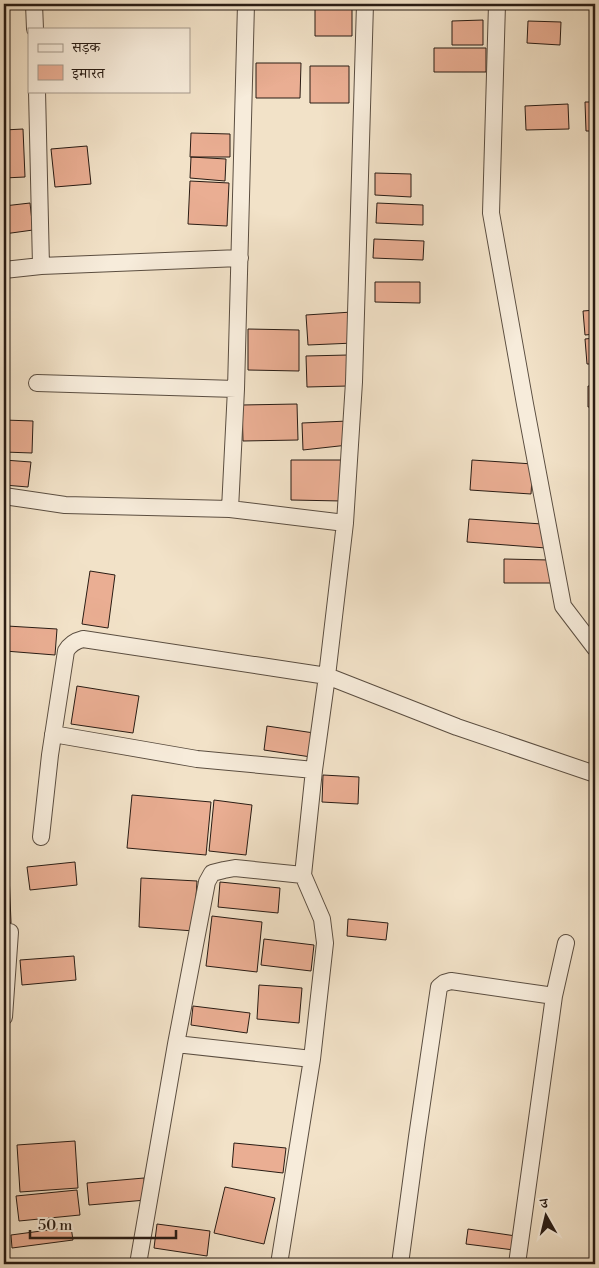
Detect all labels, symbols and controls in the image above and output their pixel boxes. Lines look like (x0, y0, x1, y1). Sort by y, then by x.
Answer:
legend (28, 28, 190, 92)
text: सड़क (71, 38, 101, 57)
text: इमारत (71, 64, 106, 83)
north arrow (522, 1190, 572, 1240)
text: उ (539, 1195, 550, 1214)
scale bar (30, 1208, 176, 1240)
text: 50 m (38, 1216, 72, 1235)

